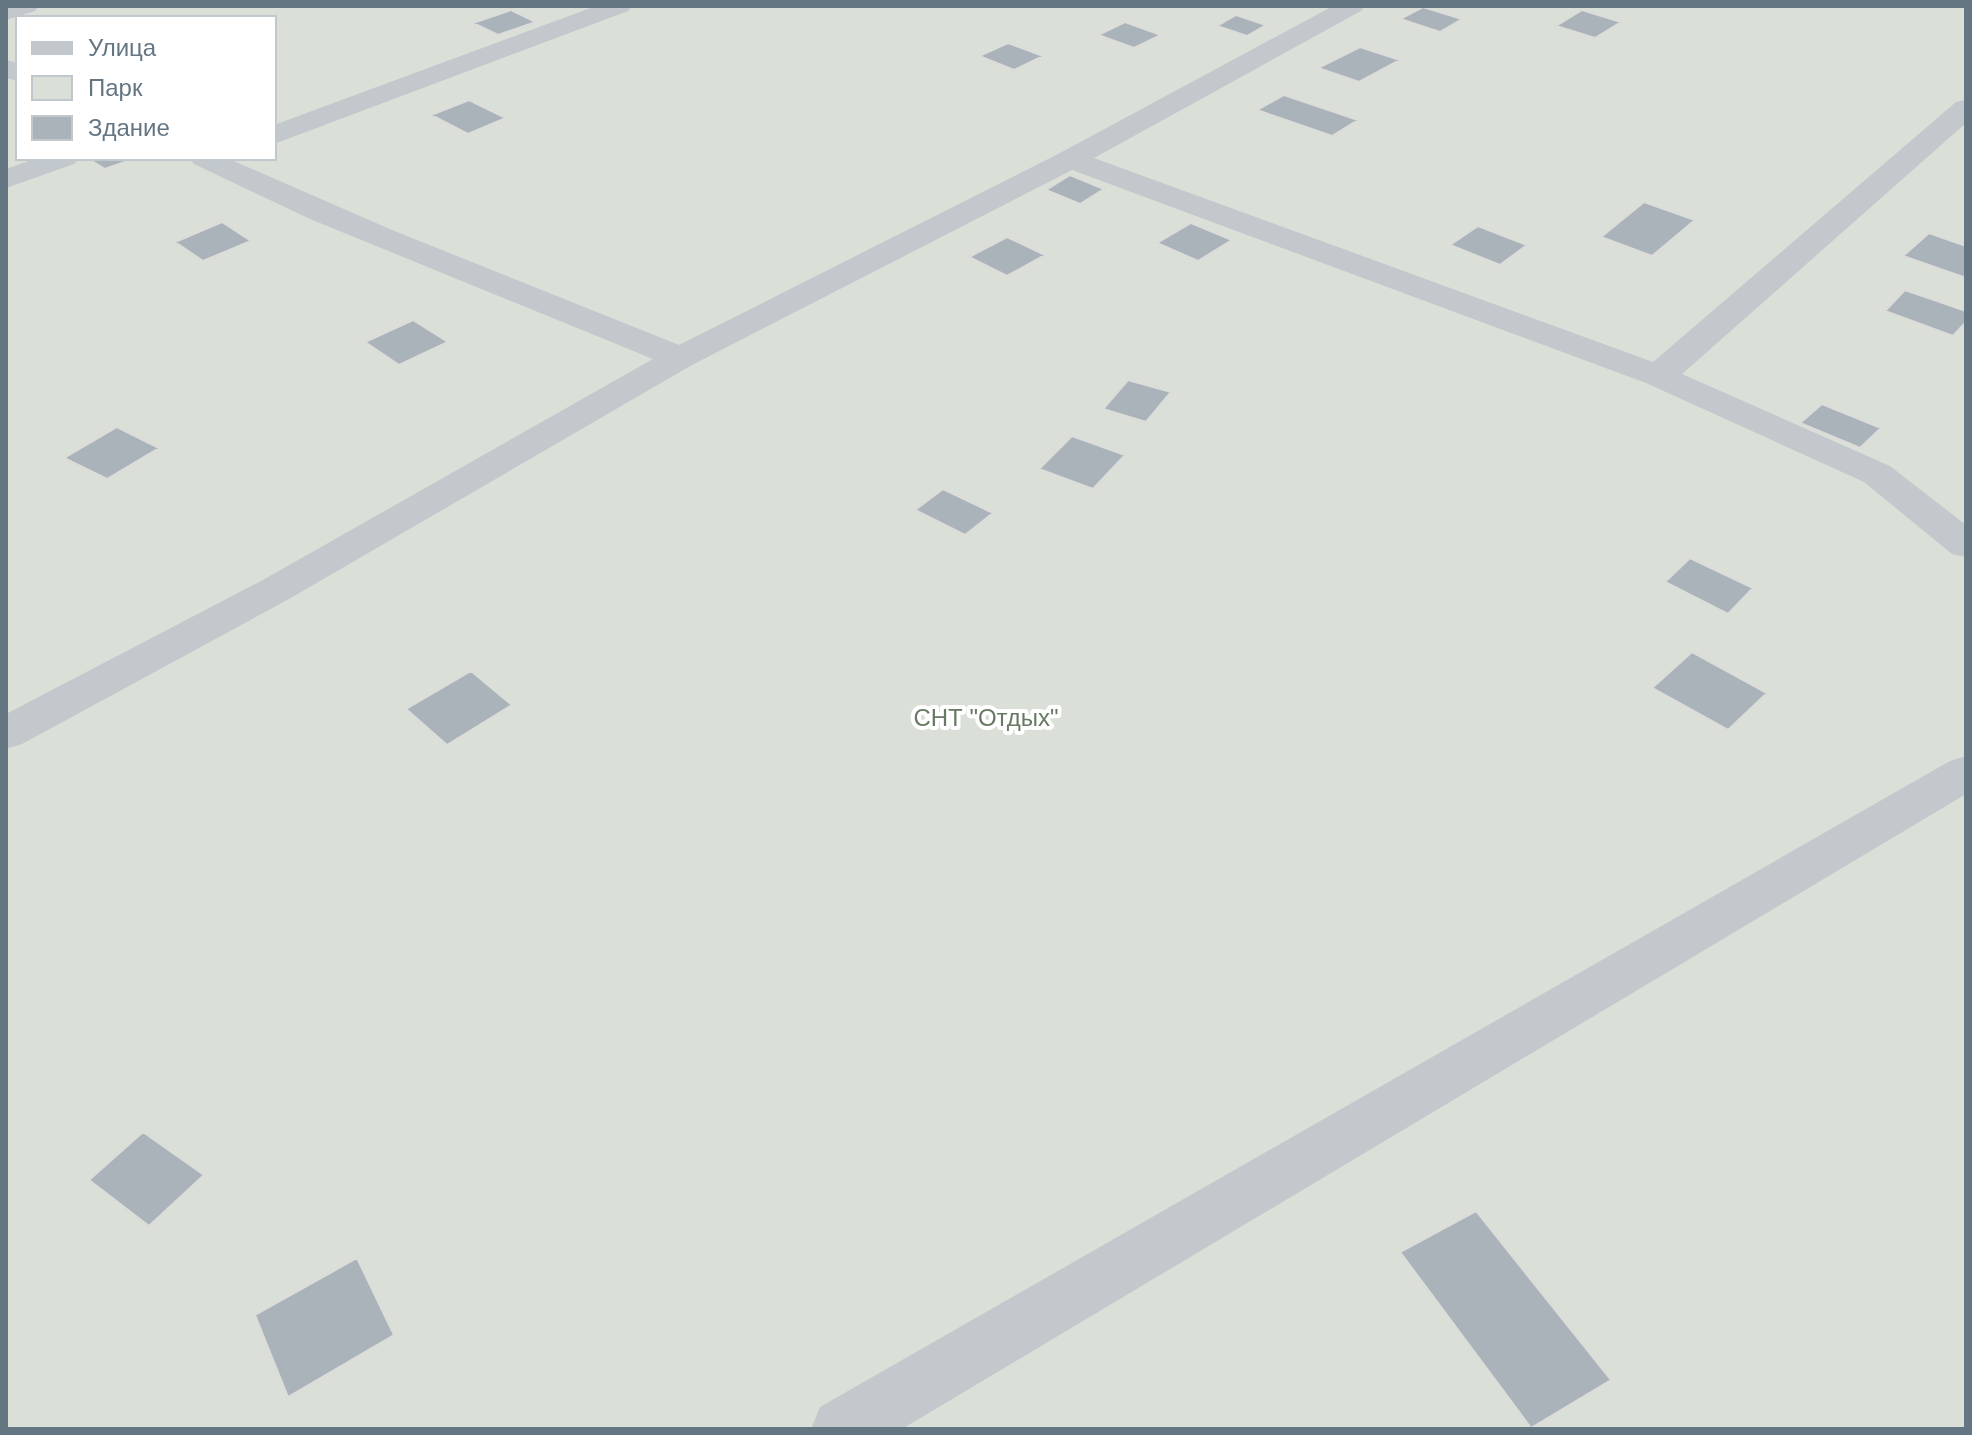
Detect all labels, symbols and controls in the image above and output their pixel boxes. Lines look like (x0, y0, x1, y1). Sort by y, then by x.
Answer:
legend (16, 16, 276, 160)
text: Улица (88, 34, 157, 61)
text: Парк (88, 74, 143, 101)
text: Здание (88, 114, 170, 141)
park label: СНТ "Отдых" (913, 704, 1059, 731)

